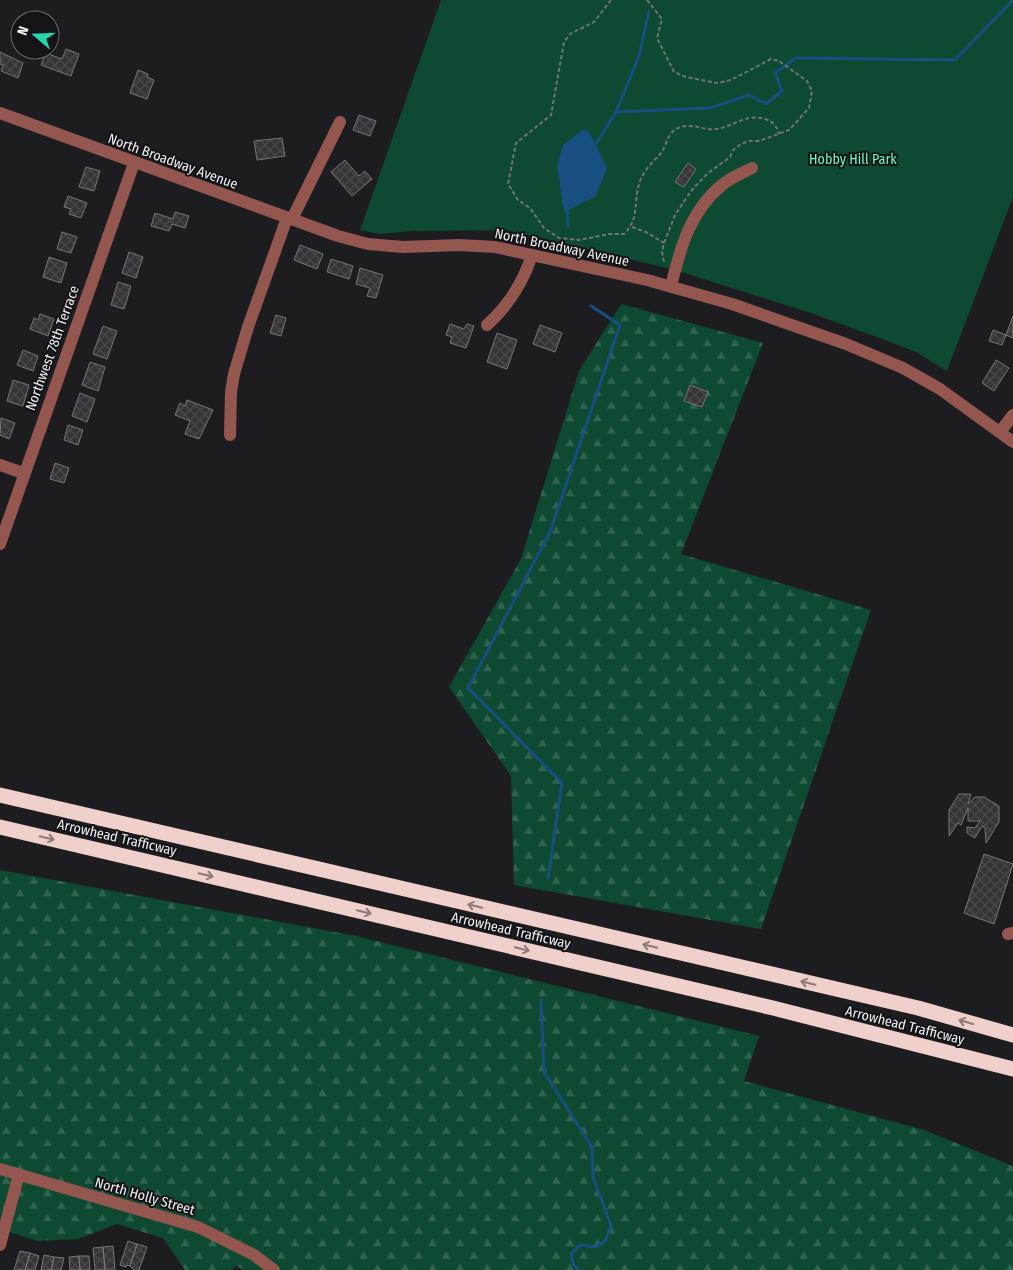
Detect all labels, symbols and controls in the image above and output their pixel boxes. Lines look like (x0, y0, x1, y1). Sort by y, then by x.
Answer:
north arrow (10, 10, 60, 60)
text: N (14, 24, 33, 38)
street label: North Broadway Avenue (106, 130, 240, 193)
park label: Hobby Hill Park (809, 151, 897, 168)
street label: North Broadway Avenue (493, 225, 631, 270)
street label: Northwest 78th Terrace (22, 283, 83, 413)
street label: Arrowhead Trafficway (56, 815, 179, 860)
one-way arrow (39, 834, 55, 843)
one-way arrow (197, 871, 213, 880)
one-way arrow (467, 901, 483, 910)
one-way arrow (355, 908, 371, 917)
street label: Arrowhead Trafficway (450, 908, 573, 953)
one-way arrow (643, 941, 659, 950)
one-way arrow (514, 945, 530, 954)
one-way arrow (801, 978, 817, 987)
street label: Arrowhead Trafficway (844, 1002, 967, 1049)
one-way arrow (959, 1016, 975, 1026)
street label: North Holly Street (93, 1174, 197, 1219)

